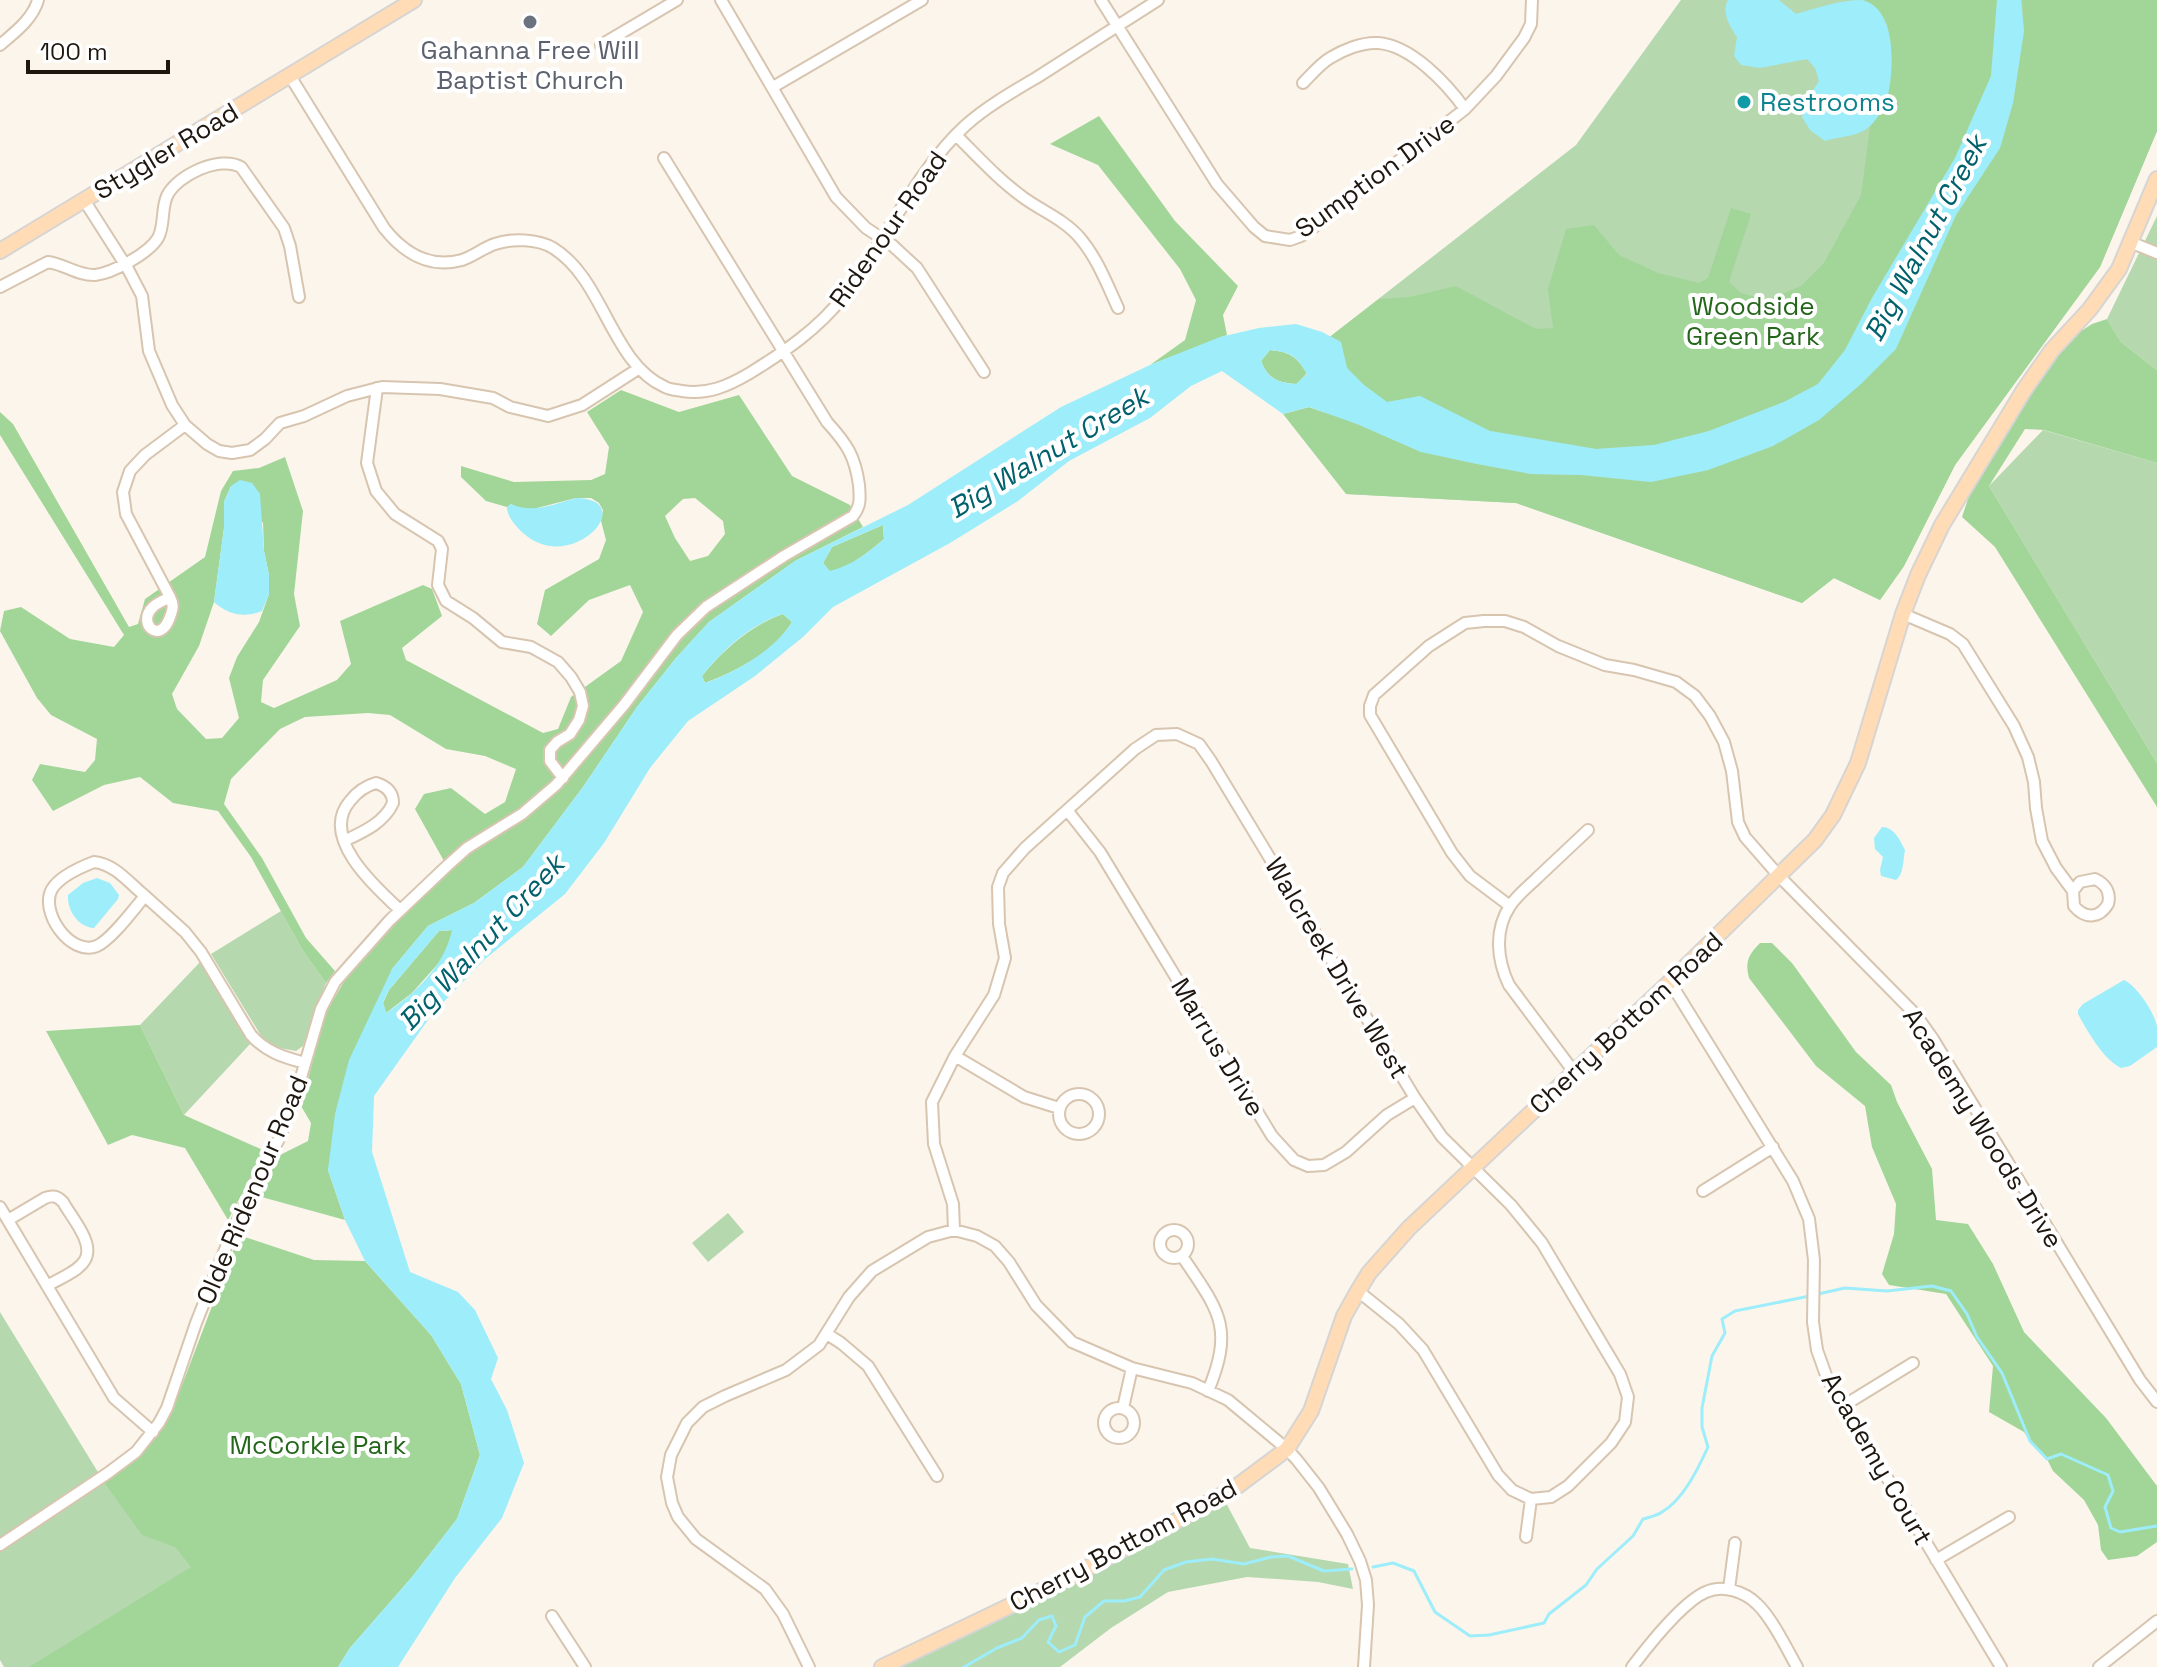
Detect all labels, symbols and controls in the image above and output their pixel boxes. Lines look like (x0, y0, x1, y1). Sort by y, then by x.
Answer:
marker: Gahanna Free Will Baptist Church (521, 13, 539, 31)
scale bar (28, 24, 168, 74)
place label: Gahanna Free Will Baptist Church (420, 33, 640, 97)
text: 100 m (40, 36, 108, 67)
place label: Restrooms (1760, 85, 1895, 119)
marker: Restrooms (1735, 93, 1753, 111)
street label: Stygler Road (88, 95, 244, 207)
street label: Sumption Drive (1288, 106, 1462, 246)
water label: Big Walnut Creek (1856, 126, 1996, 347)
street label: Ridenour Road (822, 144, 954, 314)
park label: Woodside Green Park (1686, 289, 1820, 353)
water label: Big Walnut Creek (941, 376, 1157, 526)
water label: Big Walnut Creek (390, 844, 574, 1038)
street label: Walcreek Drive West (1258, 851, 1416, 1085)
street label: Cherry Bottom Road (1522, 924, 1730, 1122)
street label: Marrus Drive (1163, 972, 1273, 1122)
street label: Academy Woods Drive (1895, 1001, 2071, 1255)
street label: Olde Ridenour Road (188, 1070, 316, 1310)
street label: Academy Court (1814, 1367, 1940, 1551)
park label: McCorkle Park (229, 1428, 407, 1462)
street label: Cherry Bottom Road (1003, 1471, 1243, 1619)

